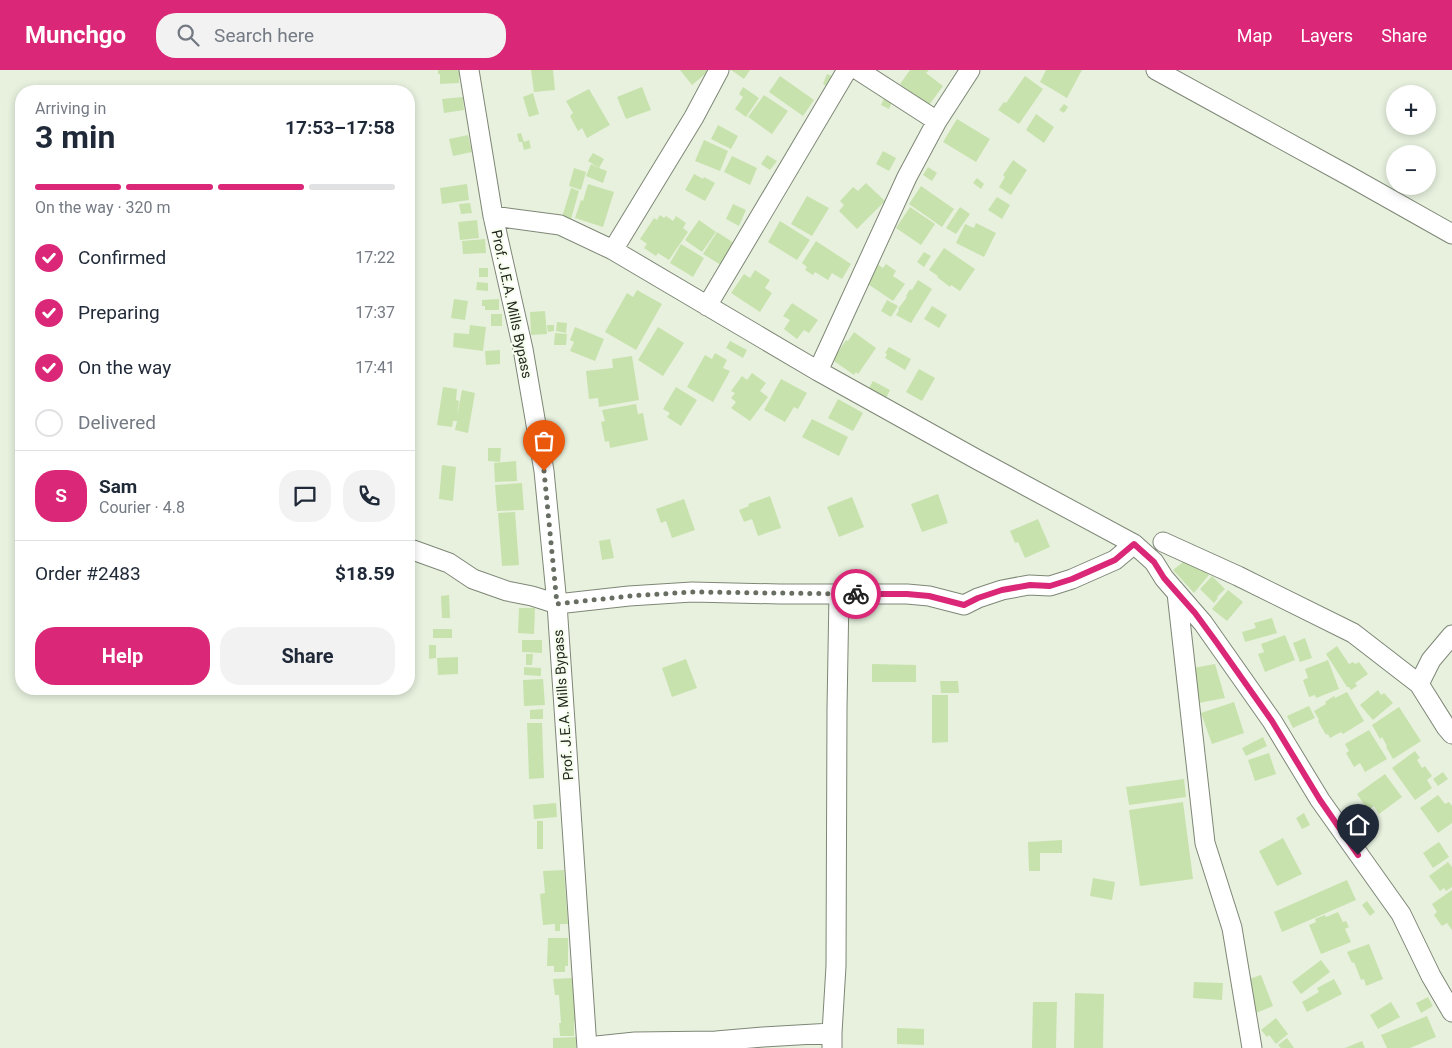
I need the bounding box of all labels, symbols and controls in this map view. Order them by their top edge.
search box [156,13,506,58]
text: Munchgo [25,21,126,49]
icon: search [174,21,202,49]
text: Search here [214,24,314,47]
text: Map [1237,25,1272,46]
text: Layers [1300,25,1353,46]
text: Share [1381,25,1427,46]
map controls [1386,85,1436,195]
button: + [1386,85,1436,135]
text: Arriving in [35,99,106,118]
text: 17:53–17:58 [285,116,395,139]
text: 3 min [35,118,115,156]
button: − [1386,145,1436,195]
text: On the way · 320 m [35,198,171,217]
street label: Prof. J.E.A. Mills Bypass [488,228,536,380]
icon: check [35,244,63,272]
text: Confirmed [78,246,166,269]
text: 17:22 [355,248,395,267]
icon: check [35,299,63,327]
text: Preparing [78,301,160,324]
text: 17:37 [355,303,395,322]
icon: check [35,354,63,382]
text: On the way [78,356,171,379]
text: 17:41 [355,358,395,377]
text: Delivered [78,411,156,434]
pin [523,420,565,471]
icon: bag [530,427,558,455]
button: chat [279,470,331,522]
button: phone [343,470,395,522]
text: Sam [99,475,137,498]
text: S [55,484,67,507]
text: Courier · 4.8 [99,498,185,517]
text: Order #2483 [35,562,141,585]
text: $18.59 [335,562,395,585]
courier [831,569,881,619]
icon: bike [842,580,870,608]
button: Help [35,627,210,685]
button: Share [220,627,395,685]
street label: Prof. J.E.A. Mills Bypass [550,629,576,781]
pin [1337,804,1379,855]
icon: home [1344,811,1372,839]

